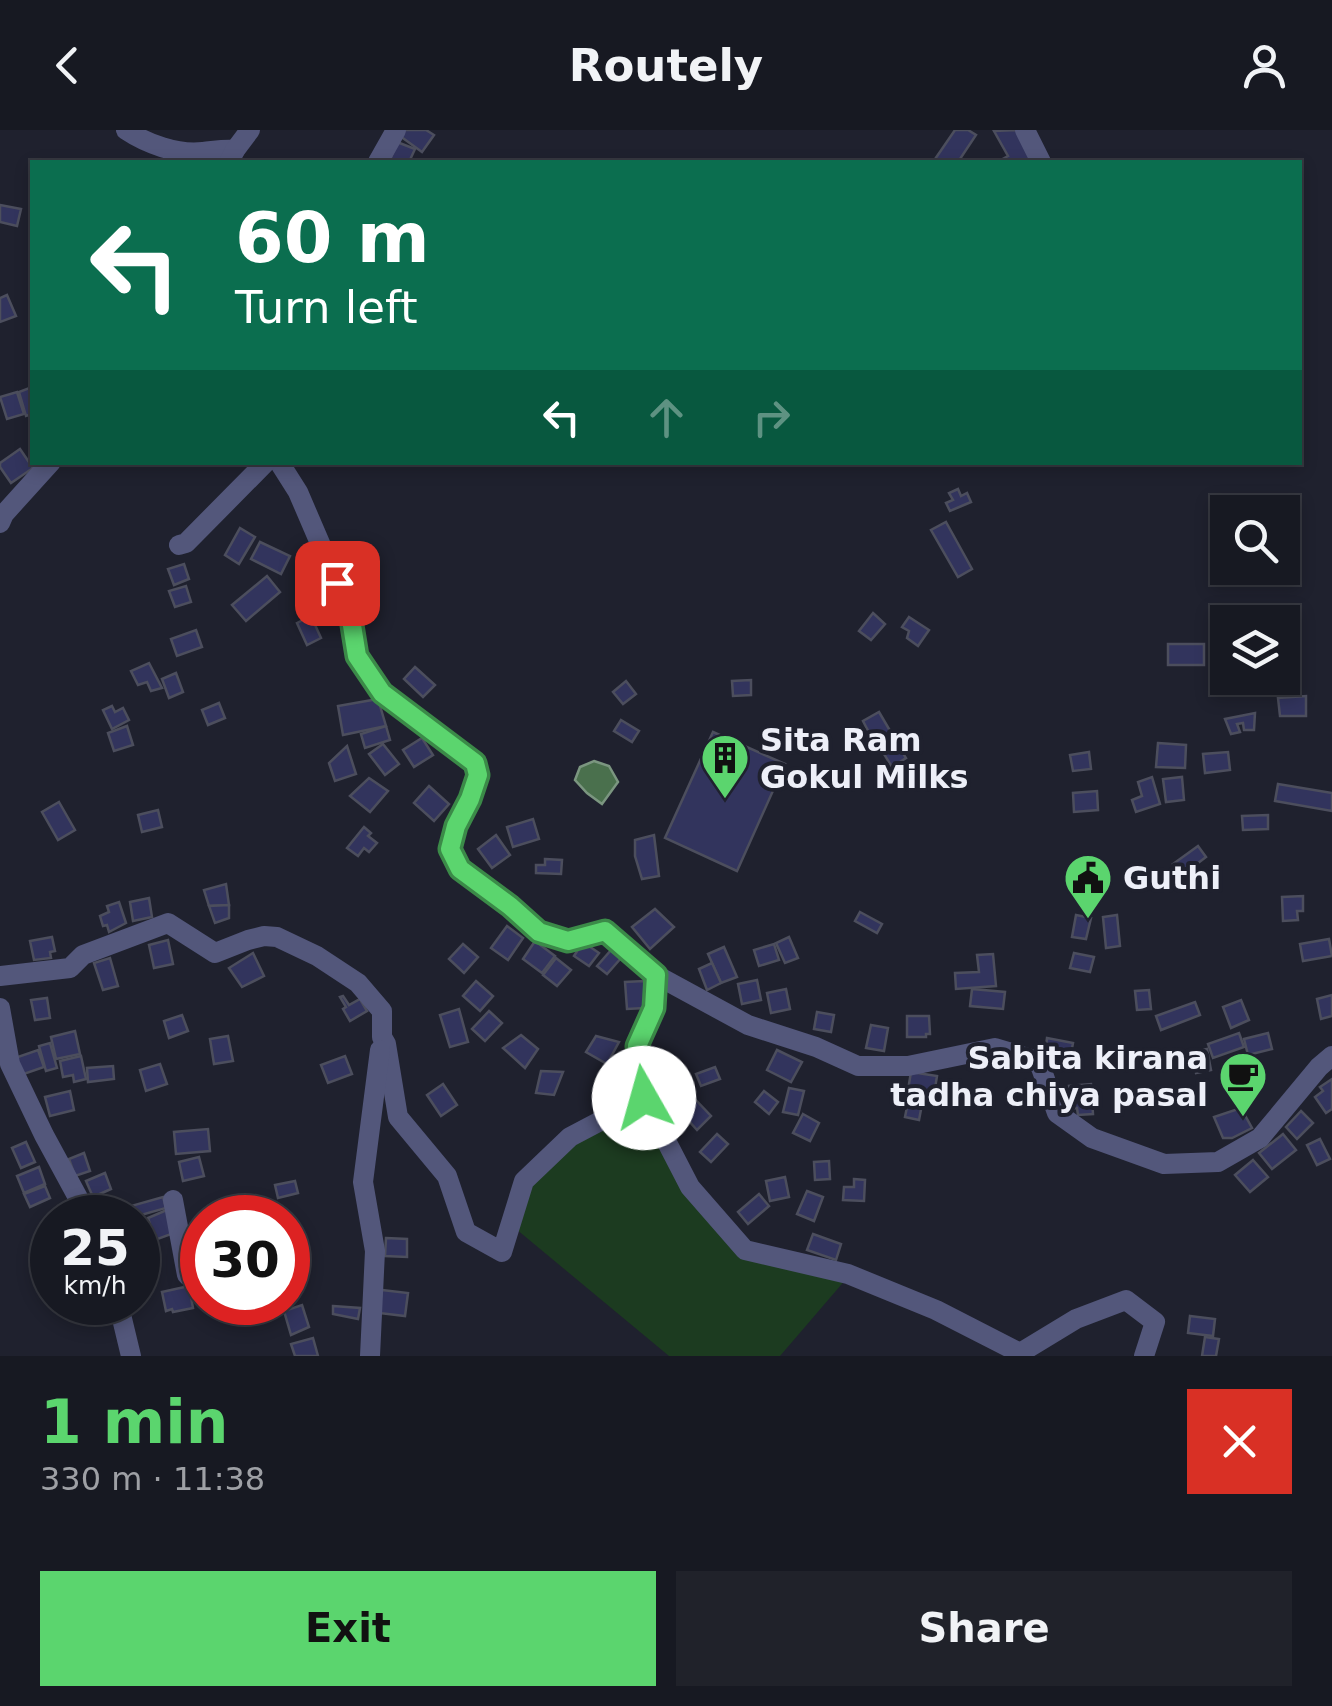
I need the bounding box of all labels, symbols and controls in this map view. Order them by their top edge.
icon: back [40,38,95,93]
icon: person [1237,38,1292,93]
text: Routely [569,39,763,92]
text: 60 m [235,197,430,279]
icon: left [70,200,200,330]
text: Turn left [235,281,418,334]
icon: left [534,390,589,445]
icon: ahead [639,390,694,445]
icon: right [744,390,799,445]
map controls [1210,495,1300,695]
button: search [1210,495,1300,585]
pin [295,541,380,626]
icon: arrive [310,556,365,611]
button: layers [1210,605,1300,695]
place label: Sita Ram Gokul Milks [760,721,969,796]
building icon: Sita Ram Gokul Milks [699,732,751,800]
public building icon: Guthi [1062,852,1114,920]
place label: Guthi [1123,859,1221,897]
place label: Sabita kirana tadha chiya pasal [890,1039,1208,1114]
position arrow [592,1046,696,1150]
cafe icon: Sabita kirana tadha chiya pasal [1217,1050,1269,1118]
speed limit sign: 30 [180,1195,310,1325]
text: 25 [60,1219,130,1277]
text: km/h [63,1271,127,1300]
text: 1 min [40,1387,228,1457]
button: close [1187,1389,1292,1494]
text: 330 m · 11:38 [40,1460,265,1498]
button: Exit [40,1571,656,1686]
button: Share [676,1571,1292,1686]

